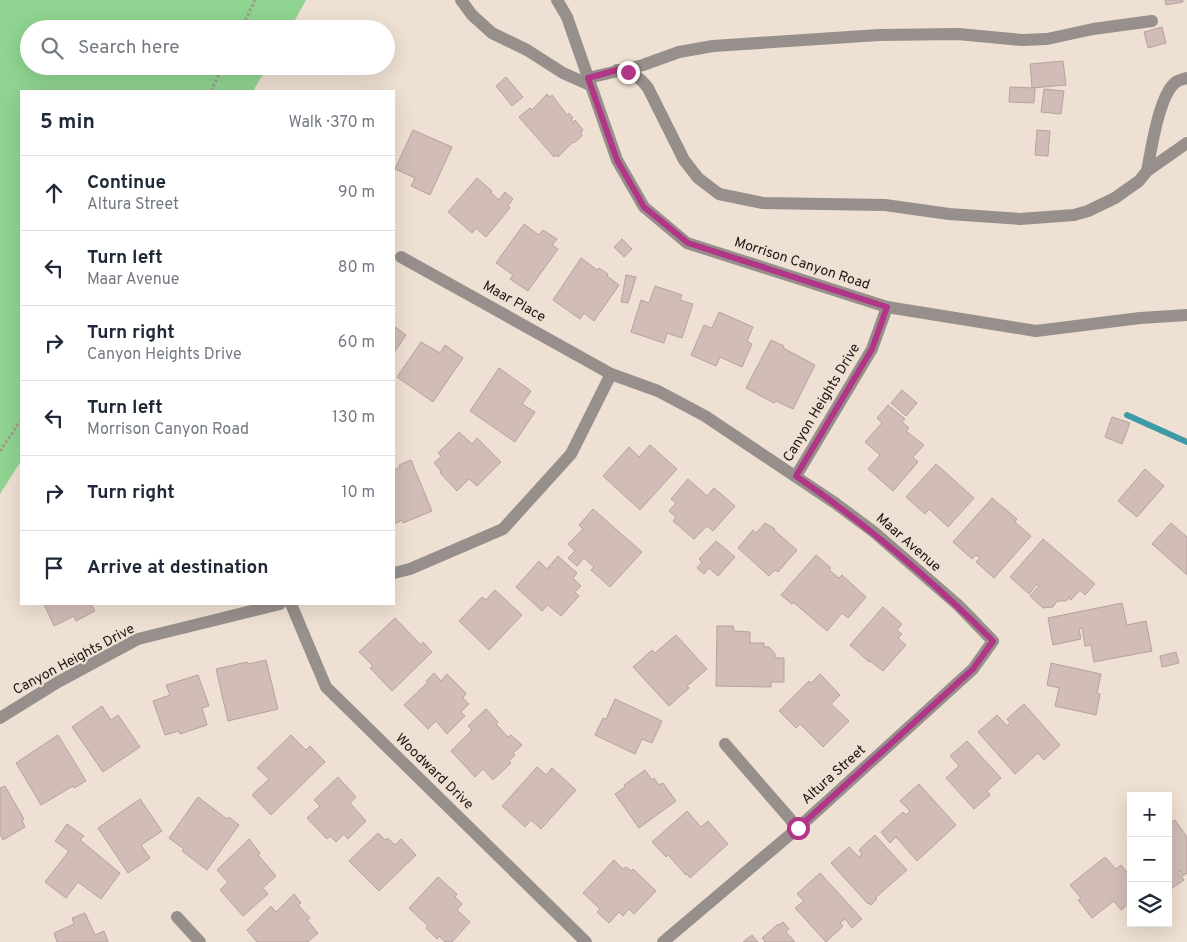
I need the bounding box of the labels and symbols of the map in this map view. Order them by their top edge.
route end [617,61,640,84]
street label: Morrison Canyon Road [732,234,872,294]
street label: Maar Place [480,278,548,326]
street label: Canyon Heights Drive [780,341,864,465]
street label: Maar Avenue [872,510,944,576]
street label: Canyon Heights Drive [10,621,138,699]
street label: Woodward Drive [391,730,477,814]
street label: Altura Street [798,742,870,808]
route start [787,817,810,840]

